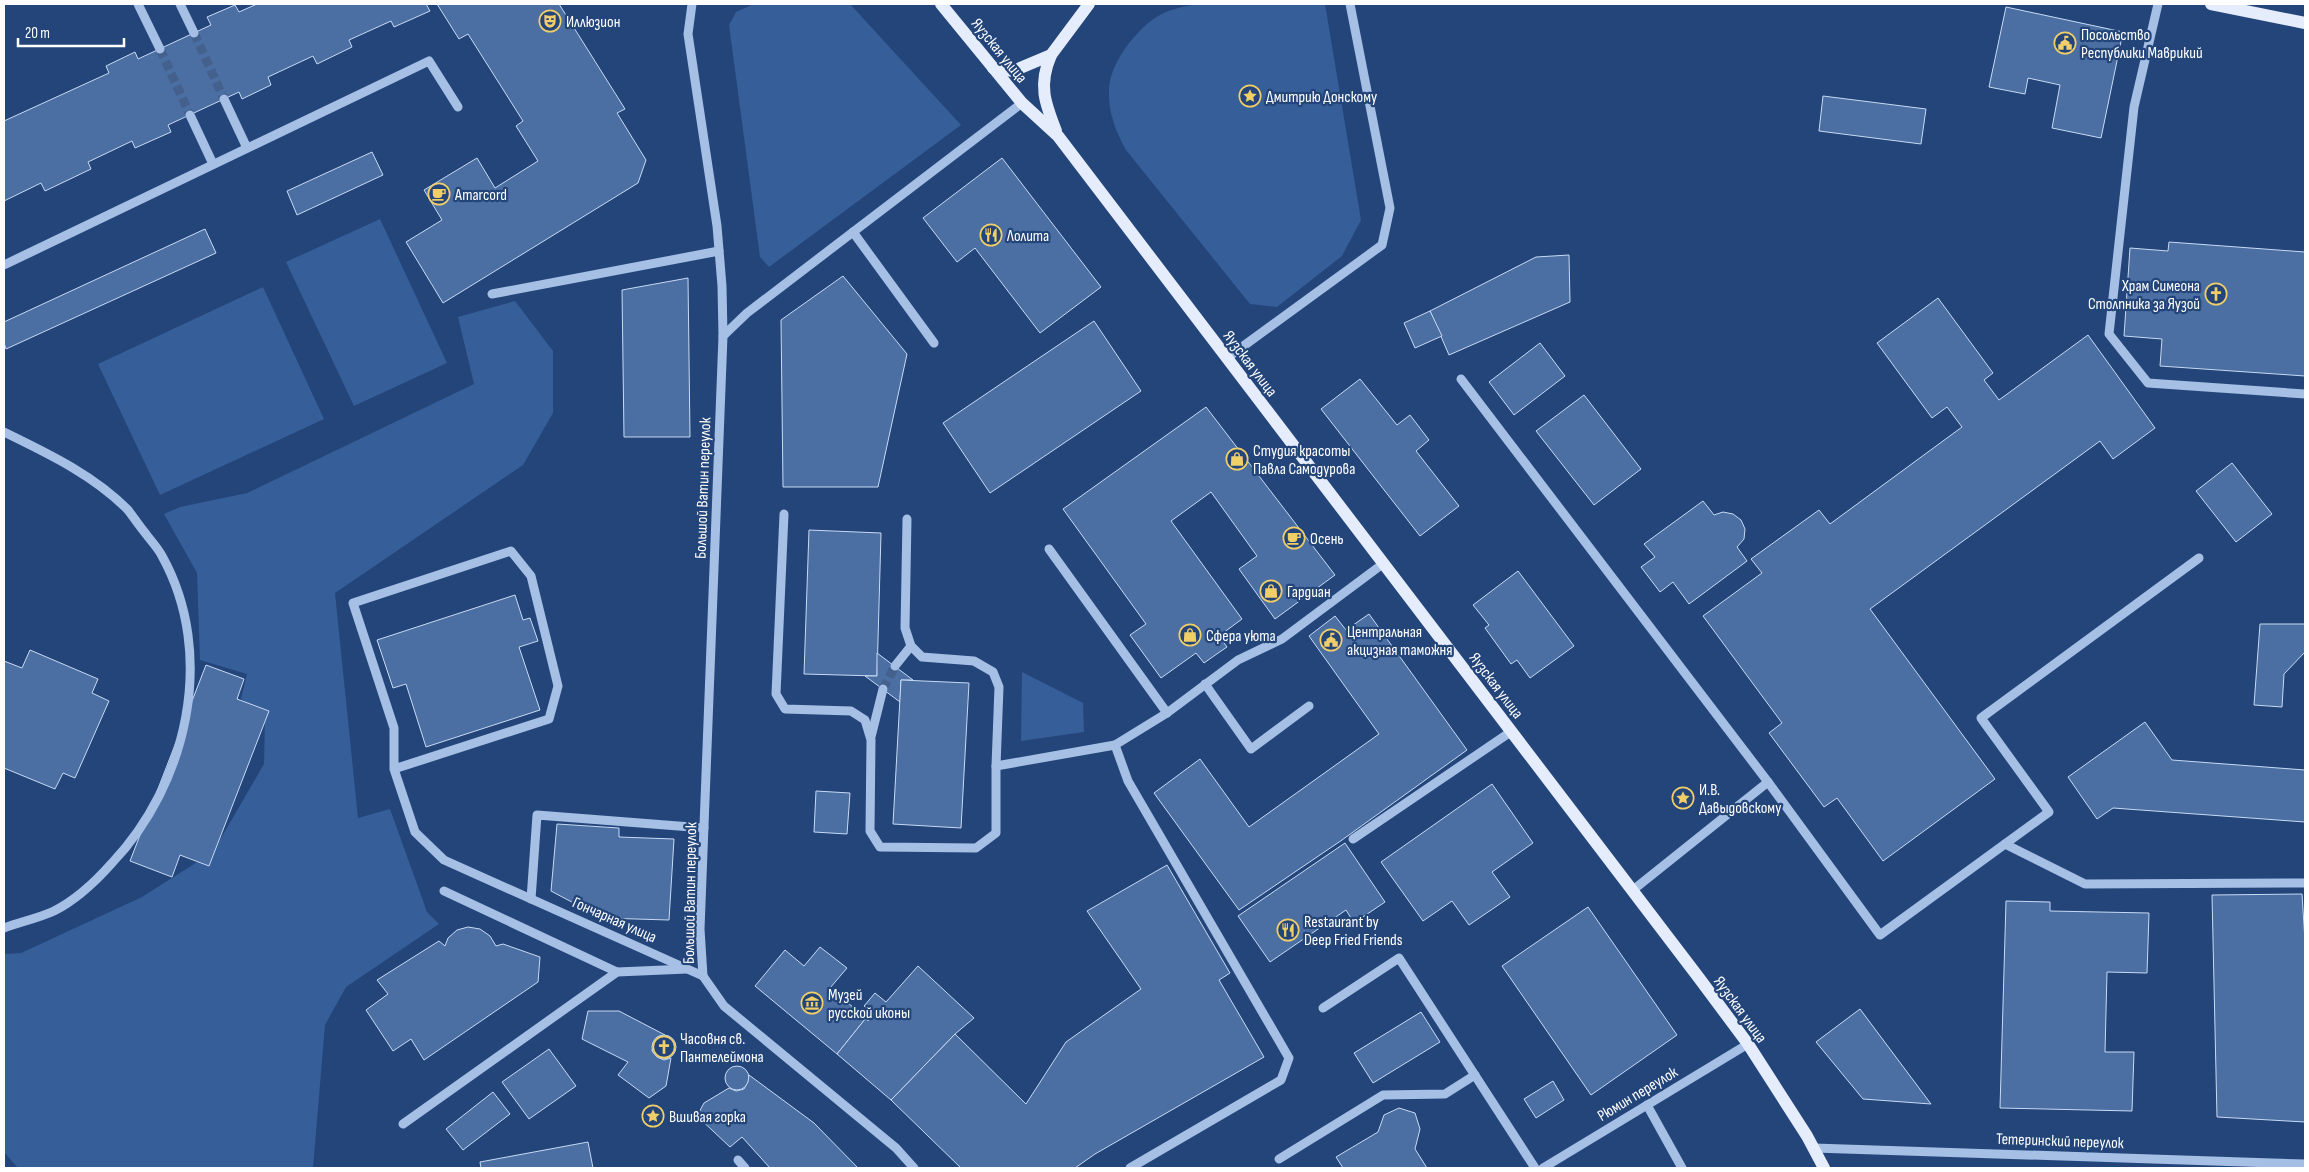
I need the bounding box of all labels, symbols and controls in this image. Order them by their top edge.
theatre icon: Иллюзион [538,9,562,33]
place label: Иллюзион [566,13,620,32]
scale bar [18,15,124,47]
street label: Яузская улица [967,15,1031,87]
text: 20 m [25,24,50,43]
place label: Посольство Республики Маврикий [2081,26,2203,63]
public building icon: Посольство Республики Маврикий [2053,31,2077,55]
place icon: Дмитрию Донскому [1238,84,1262,108]
place label: Дмитрию Донскому [1266,88,1377,107]
cafe icon: Amarcord [427,182,451,206]
place label: Amarcord [454,186,507,205]
restaurant icon: Лолита [979,223,1003,247]
place label: Лолита [1006,227,1049,246]
place label: Храм Симеона Столпника за Яузой [2088,277,2200,314]
church icon: Храм Симеона Столпника за Яузой [2204,282,2228,306]
street label: Яузская улица [1219,327,1281,401]
street label: Большой Ватин переулок [692,416,715,559]
place label: Студия красоты Павла Самодурова [1253,442,1355,479]
shop icon: Студия красоты Павла Самодурова [1225,447,1249,471]
cafe icon: Осень [1282,526,1306,550]
place label: Осень [1310,530,1344,549]
shop icon: Гардиан [1259,579,1283,603]
place label: Гардиан [1287,583,1331,602]
shop icon: Сфера уюта [1178,623,1202,647]
place label: Центральная акцизная таможня [1347,623,1453,660]
place label: Сфера уюта [1206,627,1276,646]
public building icon: Центральная акцизная таможня [1319,628,1343,652]
street label: Яузская улица [1465,649,1527,723]
place label: И.В. Давыдовскому [1699,781,1781,818]
place icon: И.В. Давыдовскому [1671,786,1695,810]
street label: Большой Ватин переулок [680,821,701,964]
street label: Гончарная улица [569,893,659,947]
place label: Restaurant by Deep Fried Friends [1304,913,1403,950]
restaurant icon: Restaurant by Deep Fried Friends [1276,918,1300,942]
street label: Яузская улица [1709,973,1770,1047]
place label: Музей русской иконы [828,986,910,1023]
museum icon: Музей русской иконы [800,991,824,1015]
place label: Часовня св. Пантелеймона [680,1030,764,1067]
church icon: Часовня св. Пантелеймона [652,1035,676,1059]
street label: Рюмин переулок [1594,1062,1682,1126]
place icon: Вшивая горка [641,1104,665,1128]
place label: Вшивая горка [669,1108,746,1127]
street label: Тетеринский переулок [1996,1130,2125,1153]

